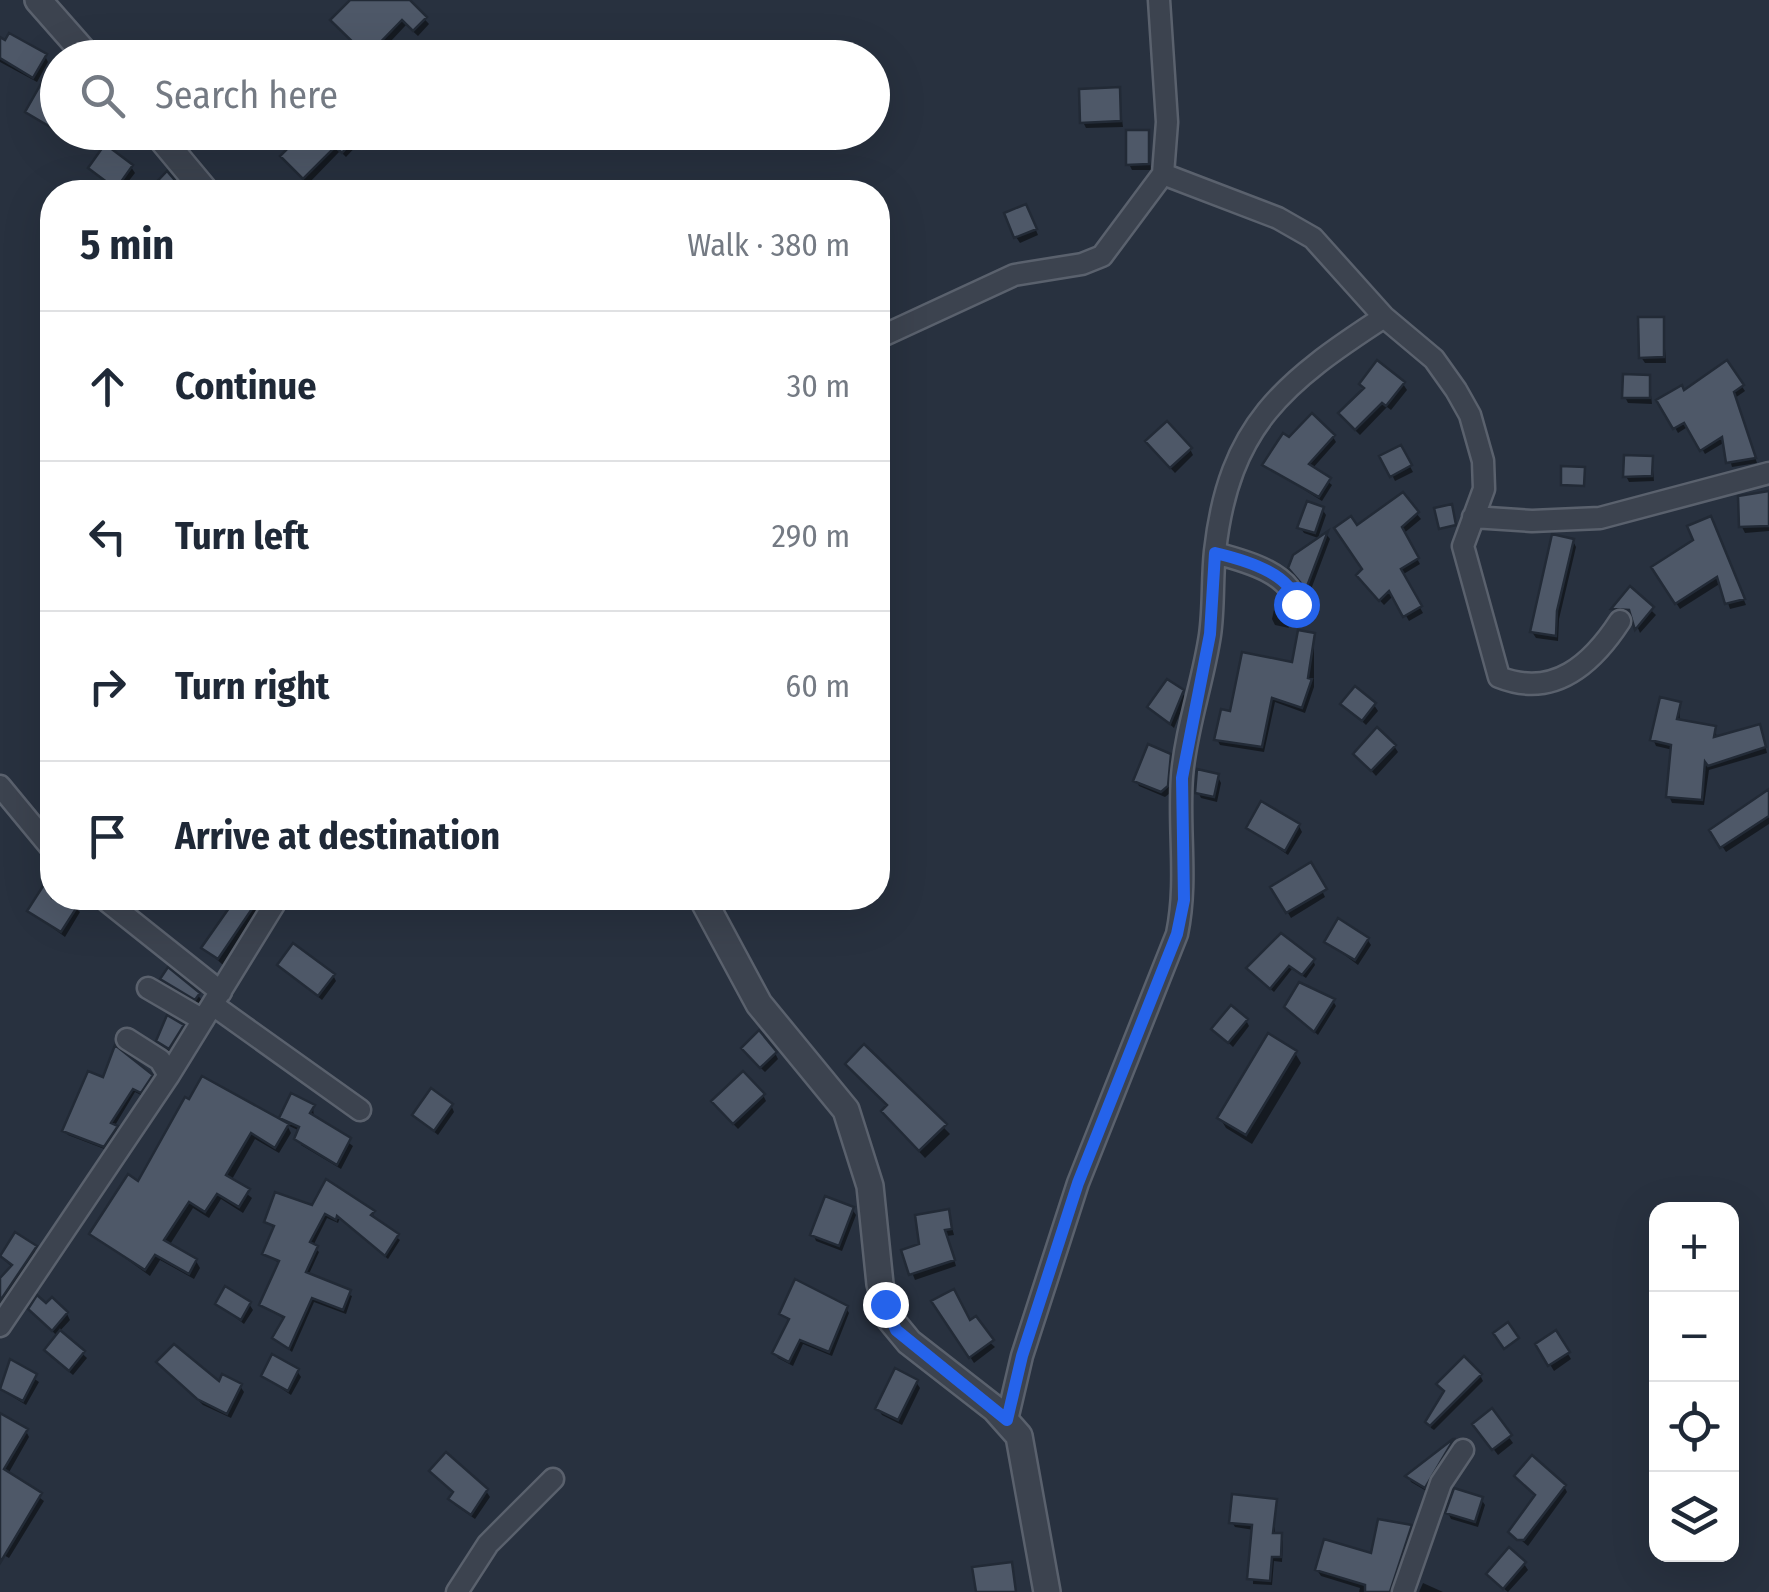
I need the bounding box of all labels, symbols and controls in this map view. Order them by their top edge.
search box [40,40,890,150]
icon: search [75,68,130,123]
text: Search here [155,72,338,118]
text: 5 min [80,220,174,270]
text: Walk · 380 m [687,226,850,264]
icon: ahead [80,359,135,414]
text: Continue [175,363,316,409]
text: 30 m [787,367,850,405]
icon: left [80,509,135,564]
text: Turn left [175,513,309,559]
text: 290 m [772,517,850,555]
route start [1274,582,1320,628]
icon: right [80,659,135,714]
text: Turn right [175,663,329,709]
text: 60 m [785,667,850,705]
icon: arrive [80,809,135,864]
text: Arrive at destination [175,813,500,859]
map controls [1649,1202,1739,1562]
button: + [1649,1202,1739,1292]
route end [863,1282,909,1328]
button: − [1649,1292,1739,1382]
button: locate [1649,1382,1739,1472]
button: layers [1649,1472,1739,1562]

